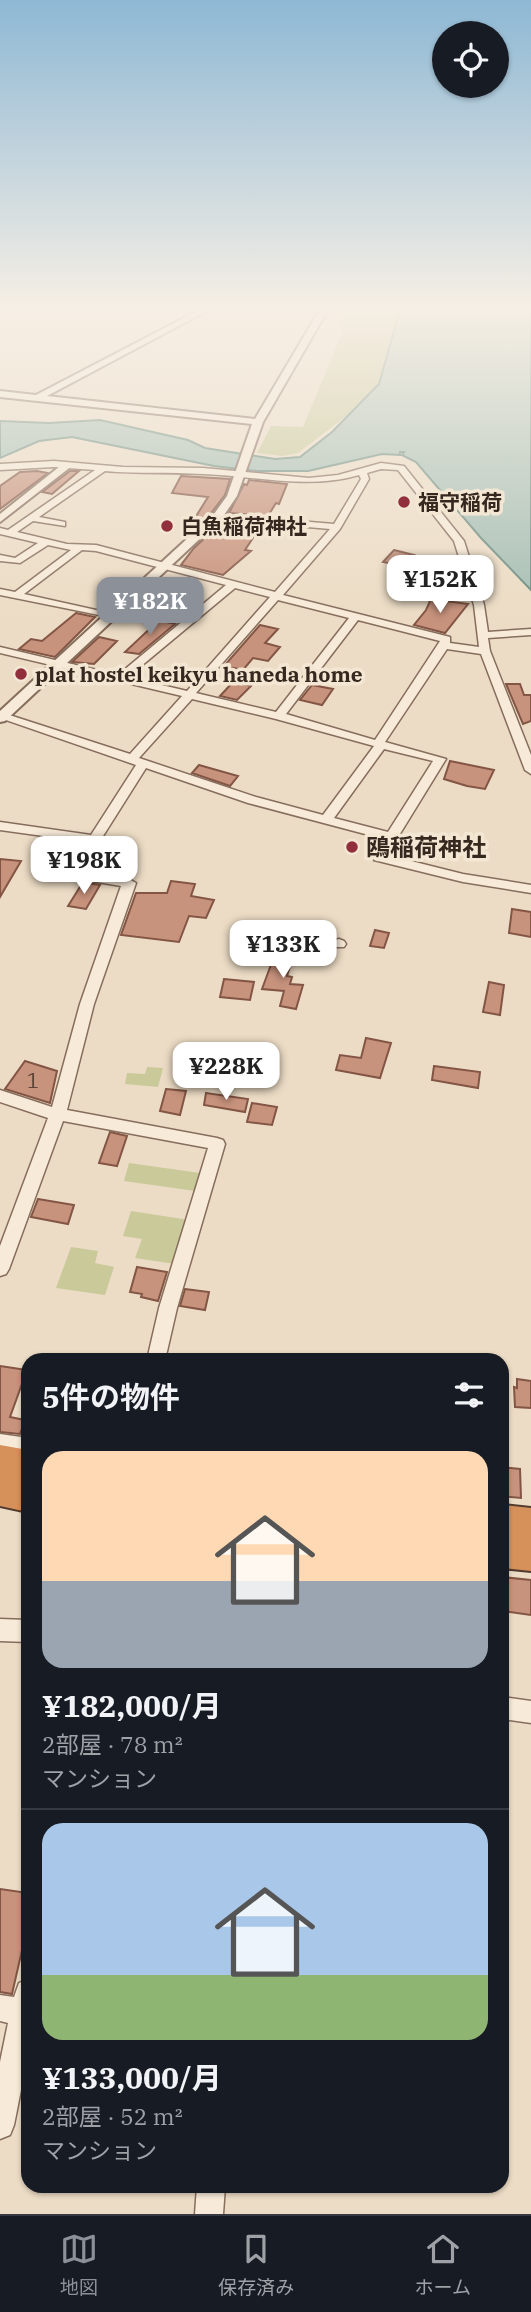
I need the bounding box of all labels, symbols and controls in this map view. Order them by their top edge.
map controls [432,21,509,98]
button: locate [432,21,509,98]
place label: 福守稲荷 [418,488,502,516]
marker: 福守稲荷 [396,494,412,510]
place label: 白魚稲荷神社 [181,512,307,540]
marker: 白魚稲荷神社 [159,518,175,534]
pin: ¥152K [391,556,489,615]
text: ¥152K [403,563,477,593]
pin: ¥182K [101,578,199,637]
text: ¥182K [113,585,187,615]
place label: plat hostel keikyu haneda home [35,660,363,688]
marker: plat hostel keikyu haneda home [13,666,29,682]
place label: 鴎稲荷神社 [366,831,486,863]
pin: ¥198K [35,836,133,896]
marker: 鴎稲荷神社 [344,839,360,855]
text: ¥198K [47,844,121,874]
pin: ¥133K [234,920,332,980]
text: ¥133K [246,928,320,958]
pin: ¥228K [177,1042,275,1102]
text: ¥228K [189,1050,263,1080]
house number: 1 [27,1066,39,1094]
icon: filters [450,1376,488,1414]
text: 5件の物件 [42,1377,180,1416]
icon: home [202,1497,328,1623]
text: ¥182,000/月 [42,1686,222,1725]
text: 2部屋 · 78 m² [42,1729,183,1759]
text: マンション [42,1763,157,1793]
icon: home [202,1869,328,1995]
text: ¥133,000/月 [42,2058,222,2097]
text: 2部屋 · 52 m² [42,2101,183,2131]
text: マンション [42,2135,157,2165]
tab: 地図 [60,2230,98,2299]
tab: 保存済み [218,2230,294,2299]
tab: ホーム [414,2230,471,2299]

